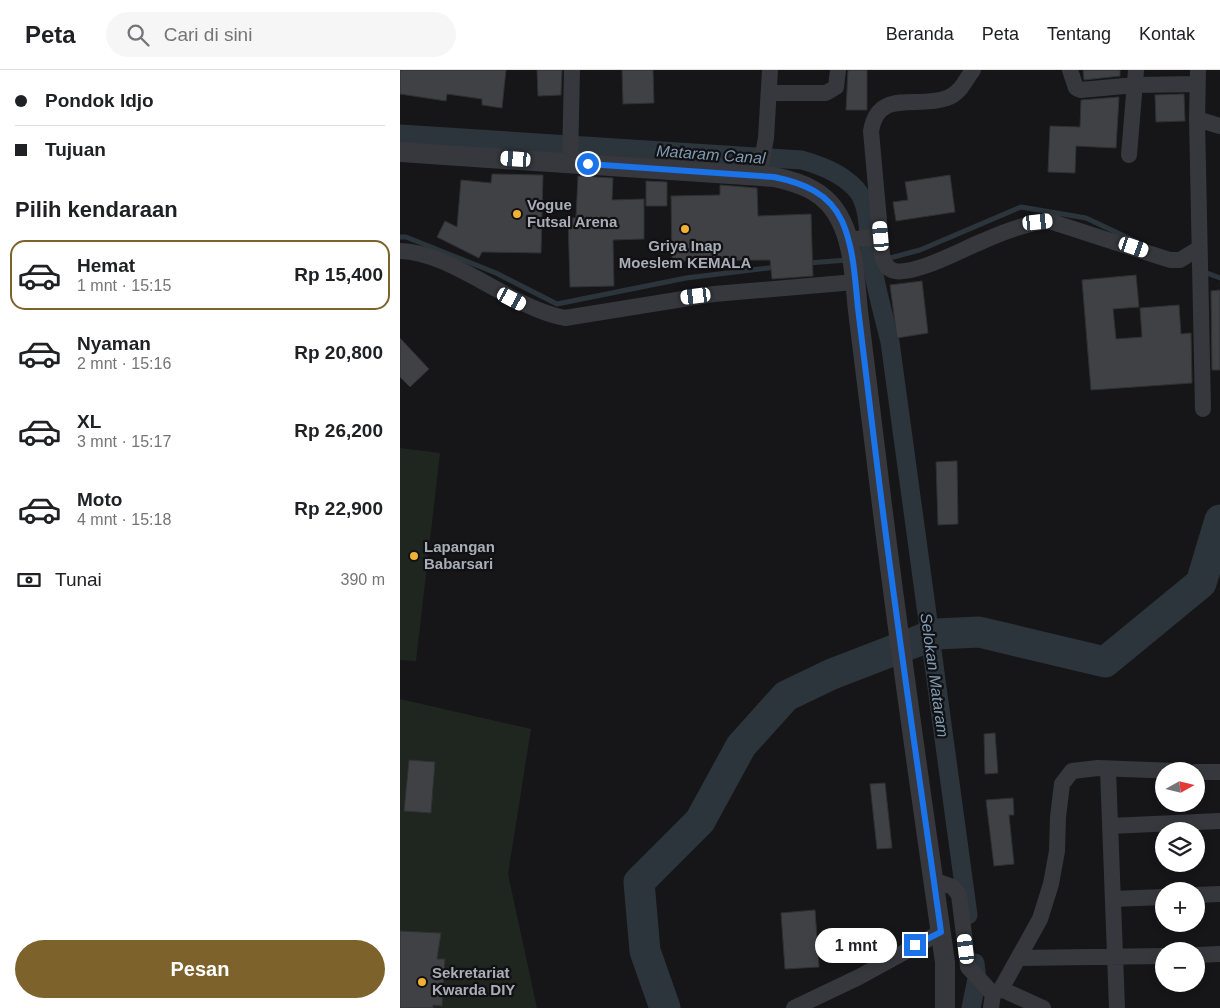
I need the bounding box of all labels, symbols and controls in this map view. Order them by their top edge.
search box [106,12,456,57]
text: Peta [25,21,76,48]
icon: search [124,21,152,49]
text: Cari di sini [164,24,252,45]
text: Beranda [886,24,954,44]
text: Peta [982,24,1019,44]
text: Tentang [1047,24,1111,44]
text: Kontak [1139,24,1195,44]
text: Pondok Idjo [45,90,154,111]
text: Tujuan [45,139,106,160]
water label: Mataram Canal [656,142,767,167]
car [500,150,531,168]
route start [577,153,599,175]
place label: Vogue Futsal Arena [527,196,618,230]
text: Pilih kendaraan [15,197,178,222]
marker: Vogue Futsal Arena [511,208,523,220]
car [1022,213,1053,231]
car [872,220,889,252]
marker: Griya Inap Moeslem KEMALA [679,223,691,235]
car [1117,235,1150,259]
place label: Griya Inap Moeslem KEMALA [619,237,751,271]
icon: car [17,253,62,298]
text: Hemat [77,255,135,276]
text: Rp 15,400 [294,264,383,285]
text: 1 mnt · 15:15 [77,277,171,294]
car [495,285,528,313]
car [680,287,711,305]
icon: car [17,331,62,376]
text: Nyaman [77,333,151,354]
text: Rp 20,800 [294,342,383,363]
text: 2 mnt · 15:16 [77,355,171,372]
icon: car [17,409,62,454]
text: XL [77,411,101,432]
text: Rp 26,200 [294,420,383,441]
text: 3 mnt · 15:17 [77,433,171,450]
icon: car [17,487,62,532]
text: Moto [77,489,122,510]
text: Rp 22,900 [294,498,383,519]
text: 4 mnt · 15:18 [77,511,171,528]
place label: Lapangan Babarsari [424,538,495,572]
marker: Lapangan Babarsari [408,550,420,562]
icon: cash [15,566,43,594]
text: Tunai [55,569,102,590]
text: 390 m [341,571,385,588]
water label: Selokan Mataram [917,612,952,738]
north arrow [1155,762,1205,812]
map controls [1155,762,1205,992]
button: layers [1155,822,1205,872]
button: + [1155,882,1205,932]
callout: 1 mnt [815,928,898,962]
car [956,933,975,965]
route end [904,934,926,956]
text: 1 mnt [835,937,877,954]
button: Pesan [15,940,385,998]
button: − [1155,942,1205,992]
place label: Sekretariat Kwarda DIY [432,964,515,998]
marker: Sekretariat Kwarda DIY [416,976,428,988]

